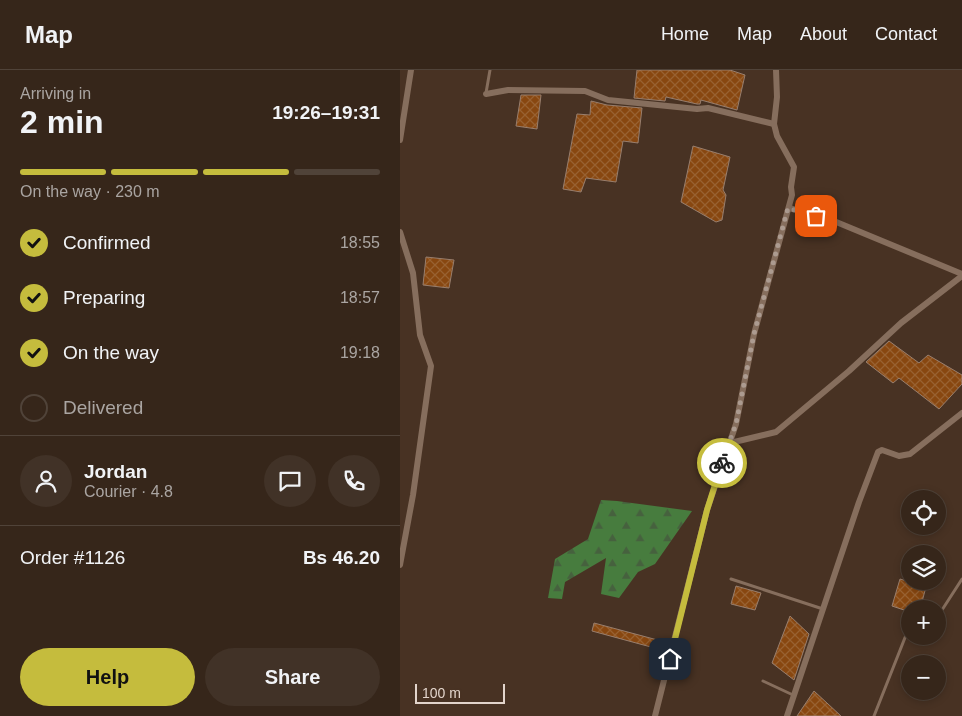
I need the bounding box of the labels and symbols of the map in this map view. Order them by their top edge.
pin [795,195,837,237]
courier [697,438,747,488]
pin [649,638,691,680]
scale bar [415,681,505,704]

